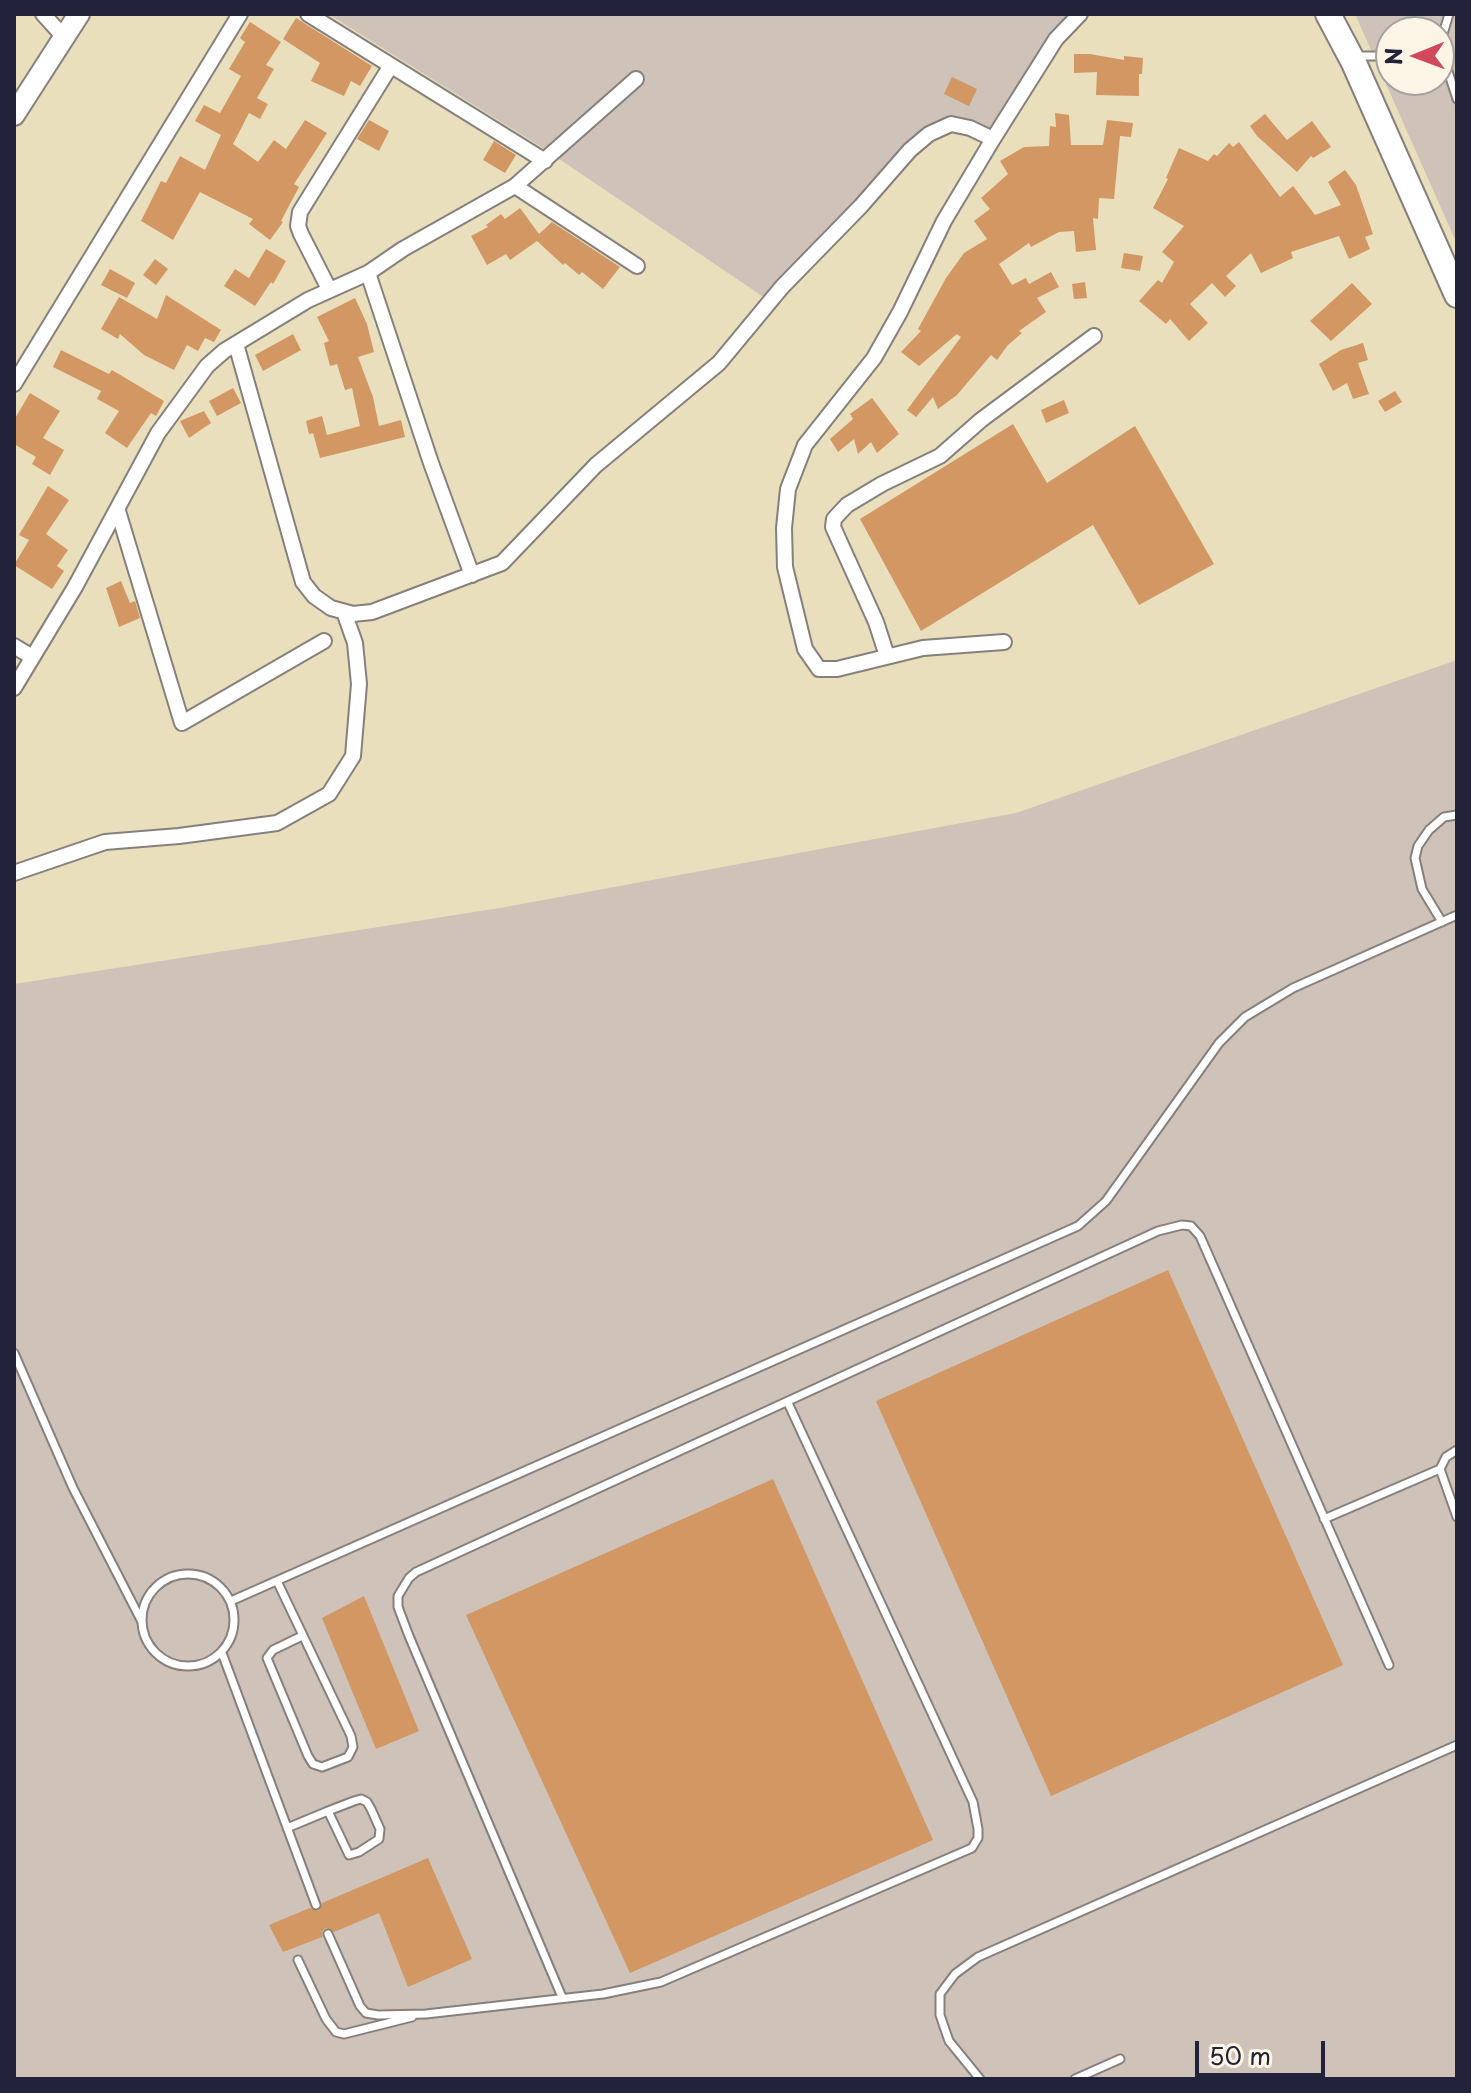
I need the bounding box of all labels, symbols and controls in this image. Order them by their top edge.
north arrow [1375,16,1455,96]
text: N [1376,47,1409,65]
scale bar [1199,2025,1329,2075]
text: 50 m [1209,2037,1271,2073]

